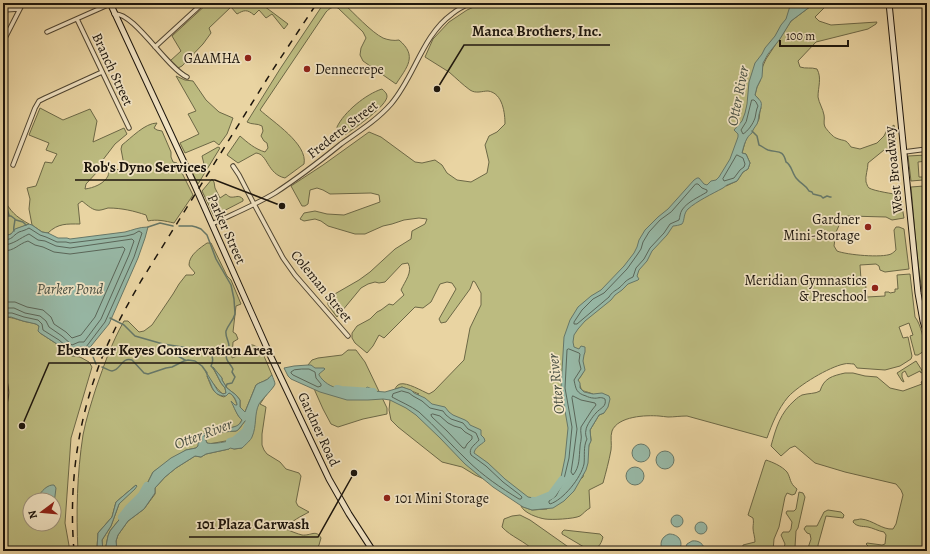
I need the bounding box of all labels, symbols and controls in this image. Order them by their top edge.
callout: Manca Brothers, Inc. [464,18,610,45]
text: Manca Brothers, Inc. [472,21,602,41]
scale bar [780,22,848,48]
text: 100 m [786,28,815,44]
street label: Branch Street [87,30,138,109]
place label: GAAMHA [184,49,241,68]
marker: GAAMHA [243,53,253,63]
place label: Dennecrepe [315,60,384,79]
marker: Dennecrepe [302,64,312,74]
water label: Otter River [722,64,754,128]
street label: Fredette Street [303,96,382,163]
street label: West Broadway [879,125,908,216]
callout: Rob's Dyno Services [75,153,215,180]
text: Rob's Dyno Services [83,157,207,177]
street label: Parker Street [203,191,251,268]
place label: Gardner Mini-Storage [783,210,861,245]
marker: Gardner Mini-Storage [863,222,873,232]
street label: Coleman Street [286,246,357,327]
place label: Meridian Gymnastics & Preschool [745,271,868,306]
water label: Parker Pond [37,279,103,299]
marker: Meridian Gymnastics & Preschool [870,283,880,293]
callout: Ebenezer Keyes Conservation Area [49,336,281,363]
text: Ebenezer Keyes Conservation Area [57,340,274,360]
water label: Otter River [543,352,569,415]
street label: Gardner Road [293,389,344,470]
water label: Otter River [171,413,236,454]
place label: 101 Mini Storage [395,489,489,508]
north arrow [22,492,62,532]
marker: 101 Mini Storage [382,493,392,503]
text: N [25,509,41,521]
callout: 101 Plaza Carwash [189,510,318,537]
text: 101 Plaza Carwash [197,514,309,534]

